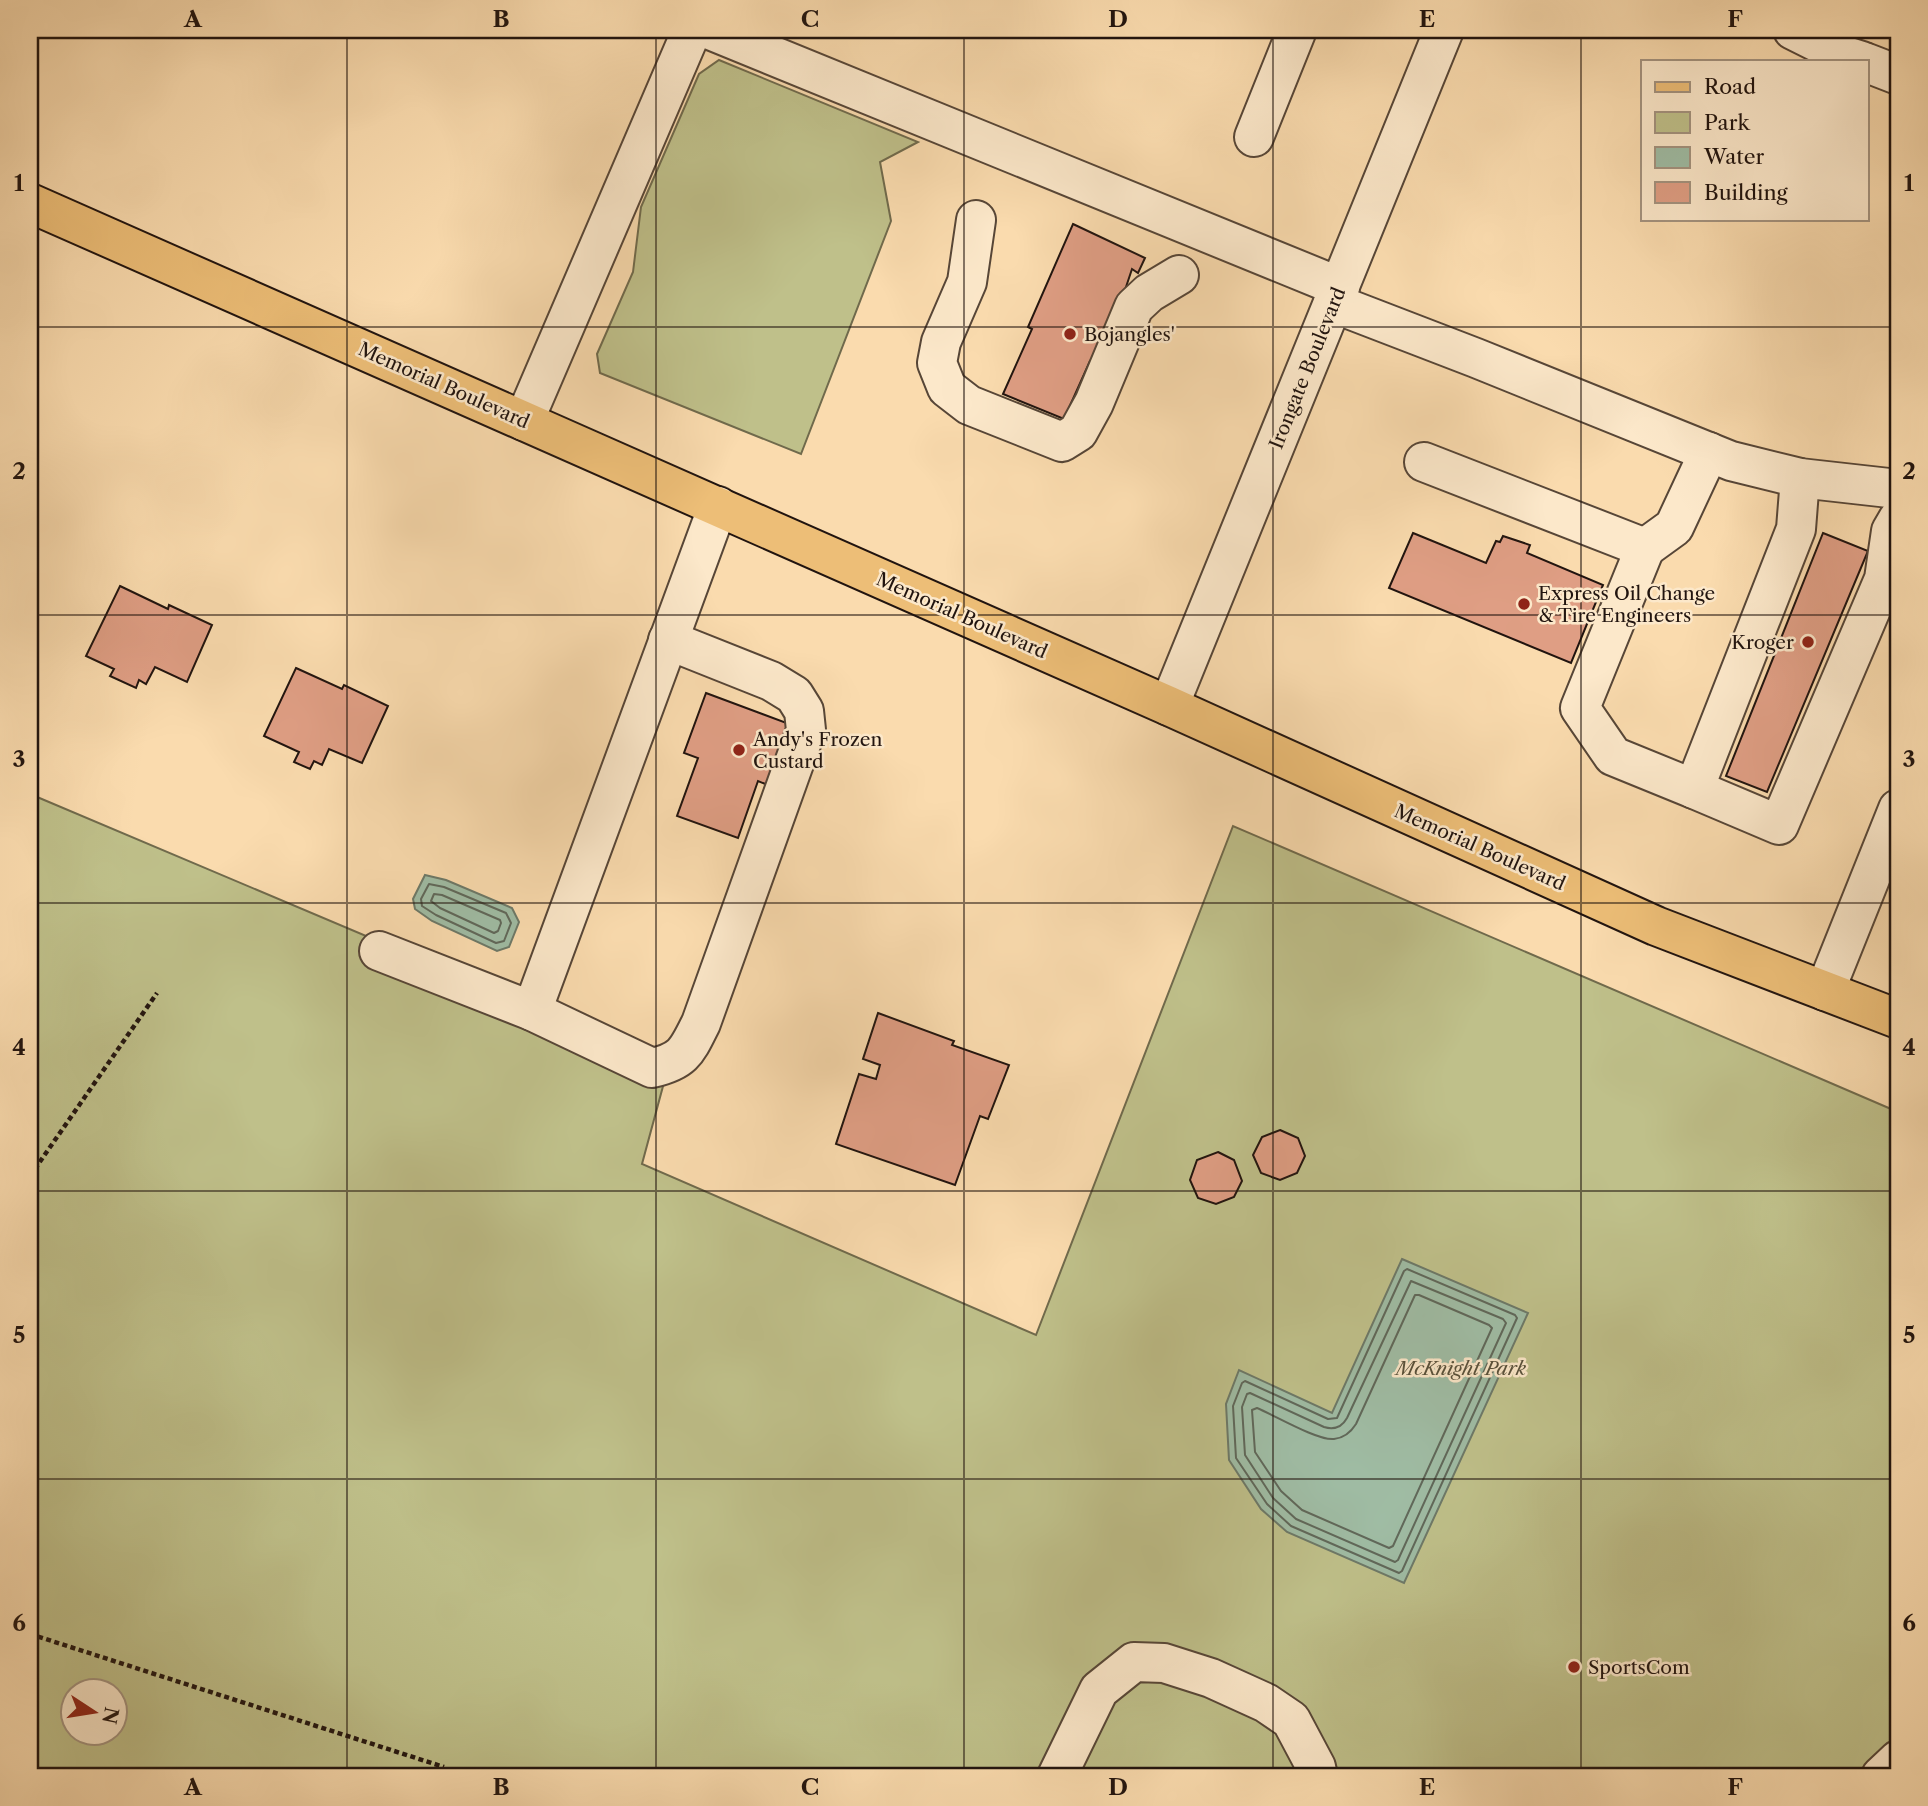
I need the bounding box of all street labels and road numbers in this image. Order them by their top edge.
street label: Irongate Boulevard [1264,284,1351,452]
street label: Memorial Boulevard [355,337,533,434]
street label: Memorial Boulevard [873,567,1051,664]
street label: Memorial Boulevard [1391,799,1569,896]

